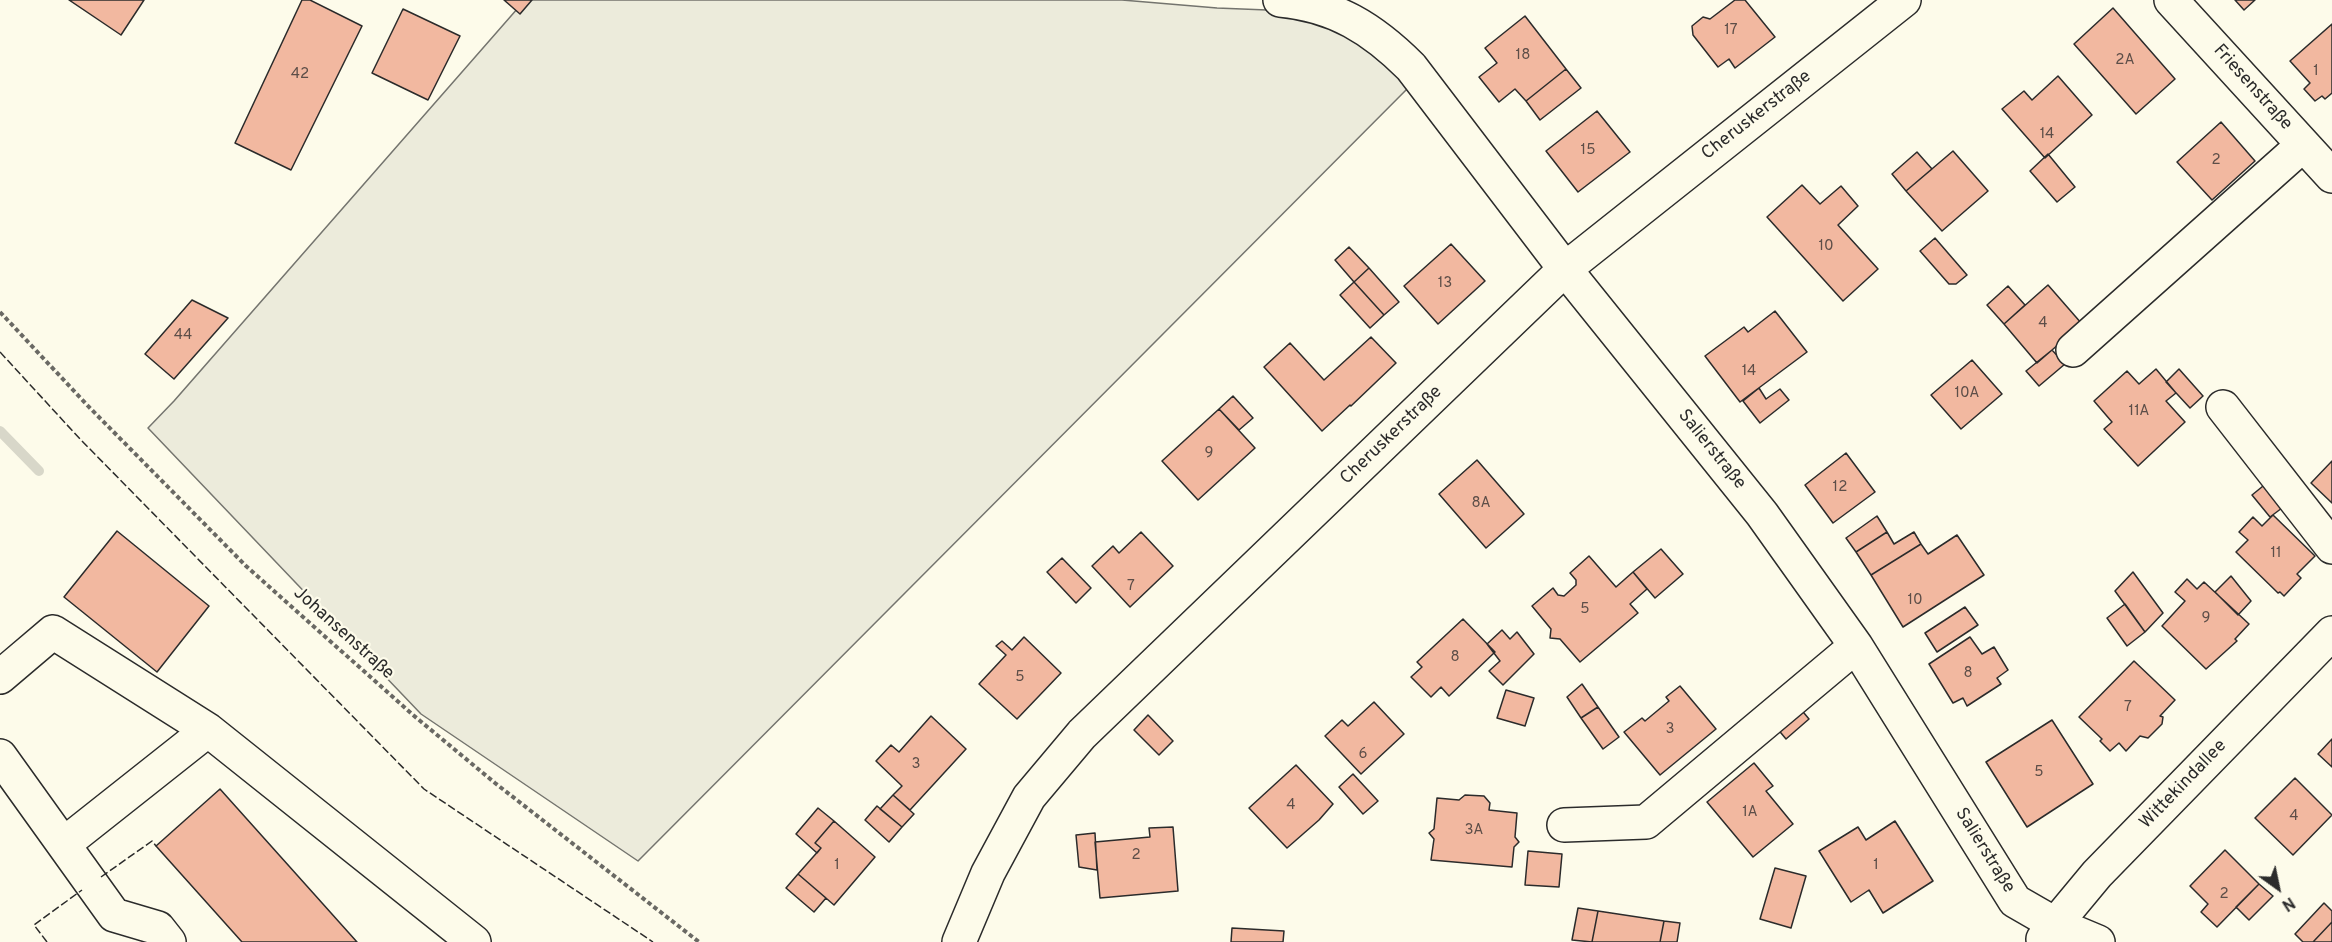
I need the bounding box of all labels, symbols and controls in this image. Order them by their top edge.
house number: 17 [1724,22,1738,40]
street label: Friesenstraße [2208,41,2296,135]
house number: 18 [1516,47,1530,65]
house number: 2A [2115,52,2135,70]
house number: 1 [2313,63,2319,81]
house number: 42 [291,66,309,84]
street label: Cheruskerstraße [1698,67,1816,165]
house number: 14 [2040,126,2054,144]
house number: 15 [1581,142,1595,160]
house number: 2 [2211,152,2221,170]
house number: 10 [1818,238,1834,256]
house number: 13 [1438,275,1452,293]
house number: 4 [2038,315,2048,333]
house number: 44 [174,327,192,345]
house number: 14 [1742,363,1756,381]
street label: Cheruskerstraße [1337,382,1447,490]
house number: 10A [1955,385,1979,403]
house number: 11A [2129,403,2149,421]
street label: Salierstraße [1672,406,1750,494]
house number: 9 [1205,445,1213,463]
house number: 12 [1833,479,1847,497]
house number: 8A [1471,495,1491,513]
house number: 11 [2270,545,2282,563]
house number: 7 [1127,578,1135,596]
street label: Johansenstraße [288,583,398,685]
house number: 10 [1907,592,1923,610]
house number: 5 [1580,601,1590,619]
house number: 9 [2202,610,2210,628]
house number: 8 [1450,649,1460,667]
house number: 8 [1963,665,1973,683]
house number: 5 [1015,669,1025,687]
house number: 7 [2124,699,2132,717]
house number: 3 [1665,721,1675,739]
street label: Wittekindallee [2136,736,2232,834]
house number: 6 [1359,746,1367,764]
house number: 3 [911,756,921,774]
house number: 5 [2034,764,2044,782]
house number: 4 [1286,797,1296,815]
house number: 1A [1742,804,1758,822]
street label: Salierstraße [1949,804,2019,898]
house number: 4 [2289,808,2299,826]
house number: 3A [1464,822,1484,840]
house number: 2 [1131,847,1141,865]
house number: 1 [834,857,840,875]
house number: 1 [1873,857,1879,875]
north arrow [2248,858,2308,918]
house number: 2 [2219,886,2229,904]
text: N [2278,892,2298,915]

